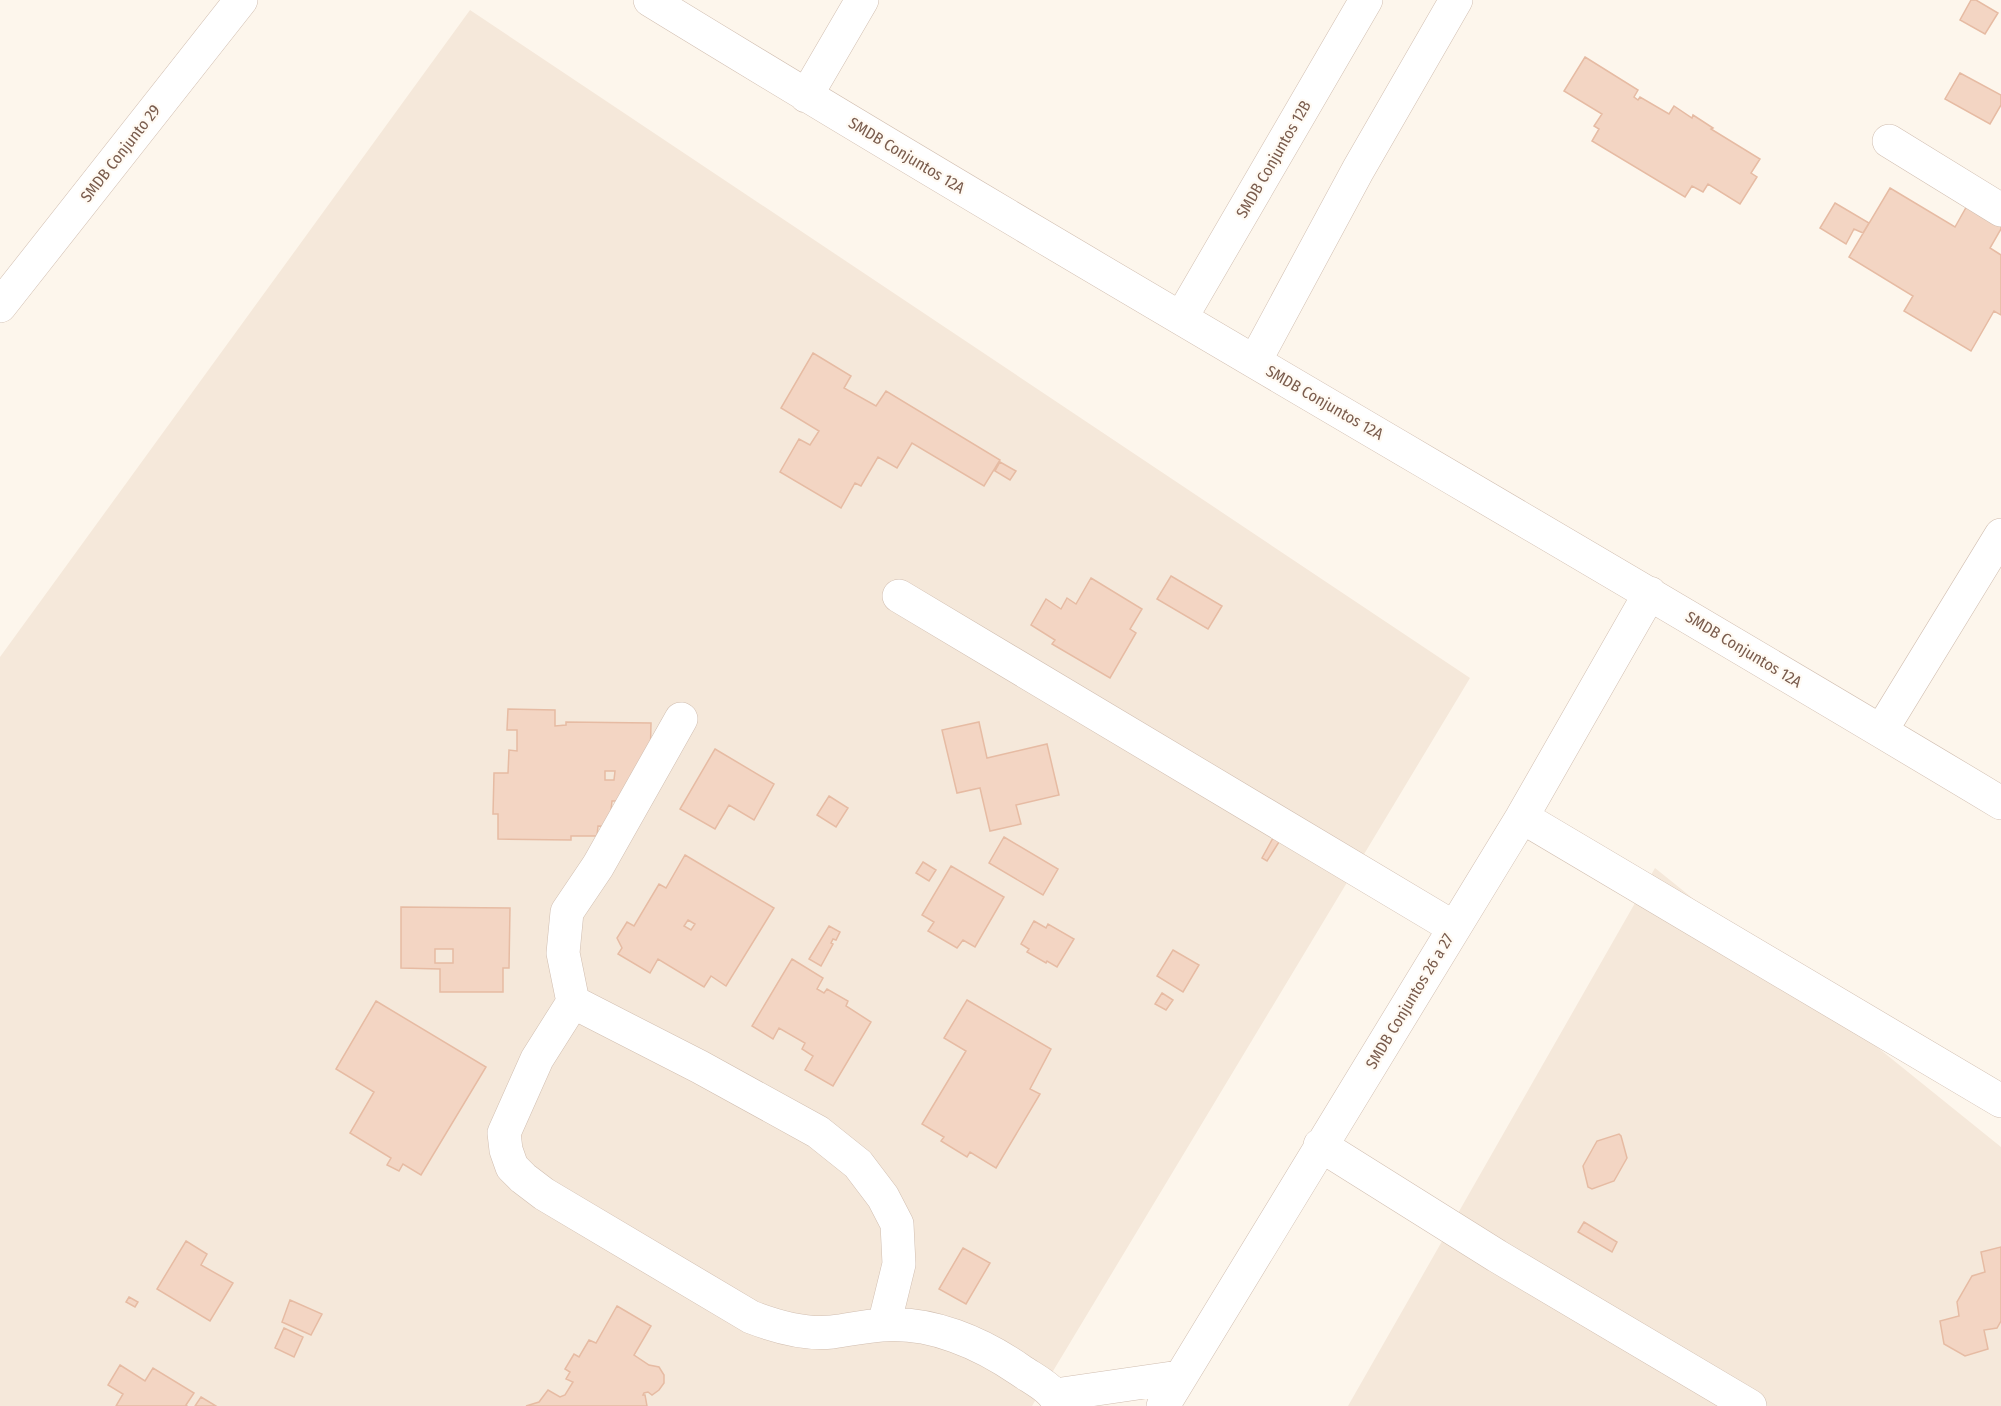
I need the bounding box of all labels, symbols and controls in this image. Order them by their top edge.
street label: SMDB Conjuntos 12B [1232,97,1315,221]
street label: SMDB Conjunto 29 [76,101,164,206]
street label: SMDB Conjuntos 12A [845,113,969,198]
street label: SMDB Conjuntos 12A [1263,361,1387,444]
street label: SMDB Conjuntos 12A [1682,607,1806,692]
street label: SMDB Conjuntos 26 a 27 [1362,930,1458,1072]

